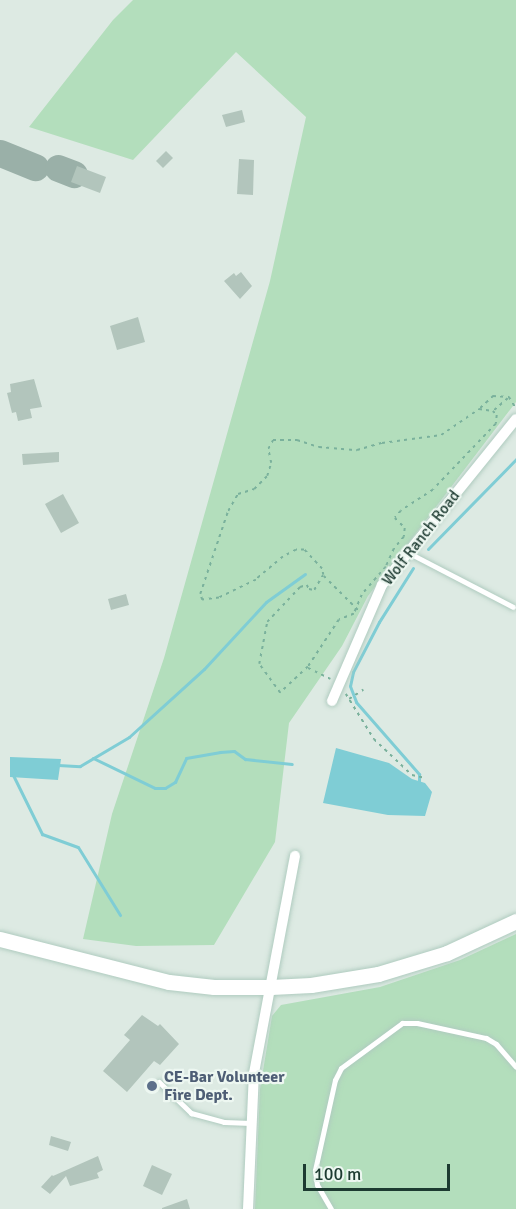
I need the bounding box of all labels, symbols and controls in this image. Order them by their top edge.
street label: Wolf Ranch Road [378,487,464,589]
place label: CE-Bar Volunteer Fire Dept. [164,1067,285,1105]
marker: CE-Bar Volunteer Fire Dept. [145,1079,159,1093]
scale bar [306,1152,453,1190]
text: 100 m [314,1163,361,1185]

